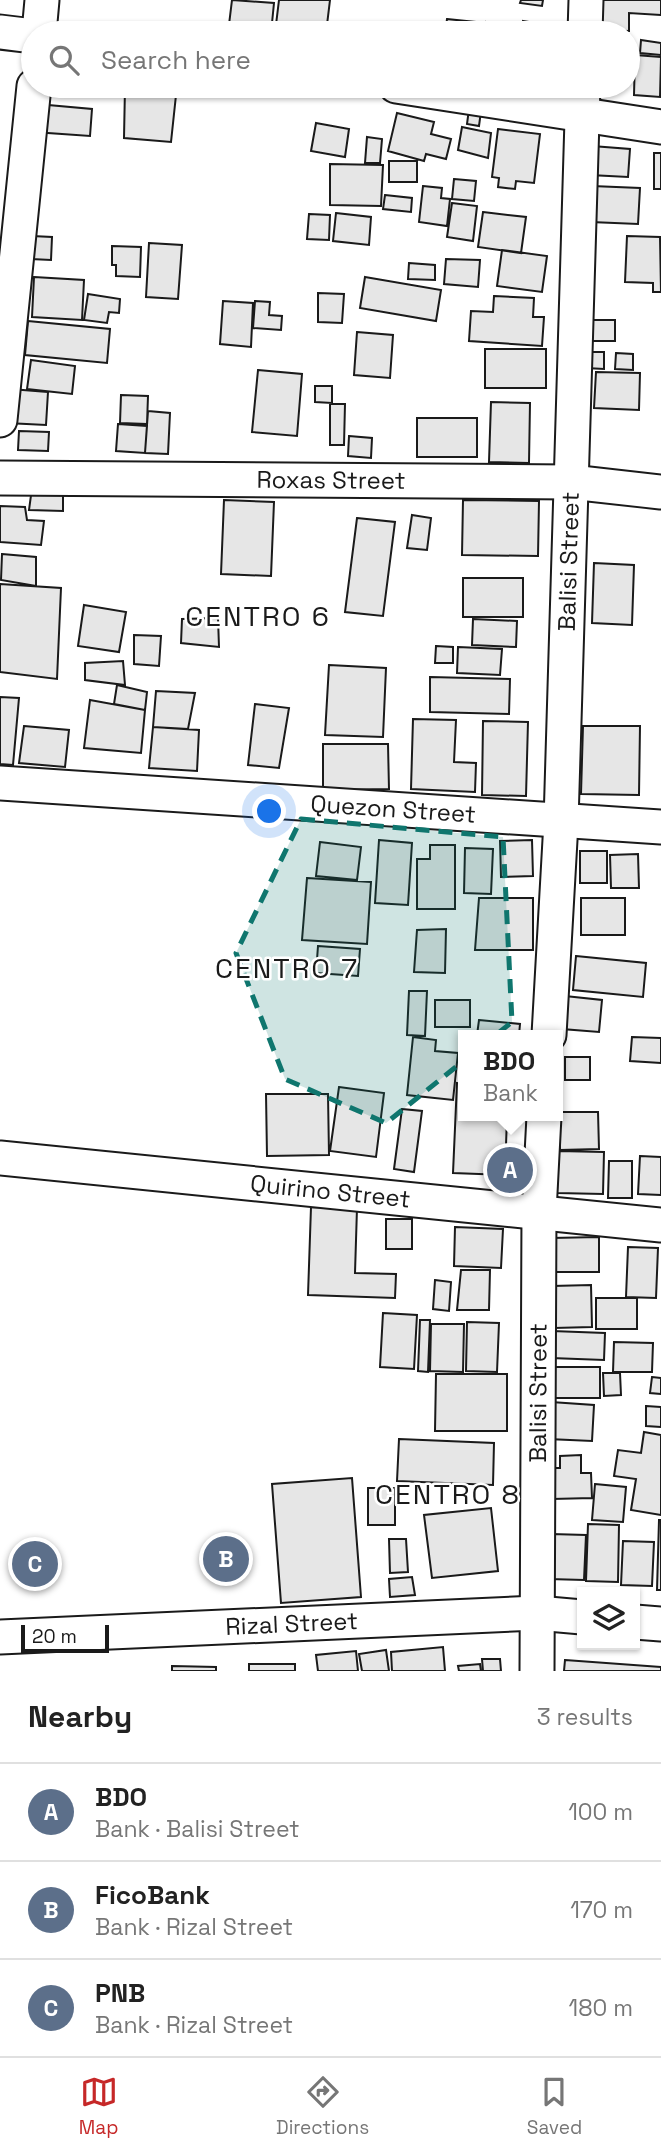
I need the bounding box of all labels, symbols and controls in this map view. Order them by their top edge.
search box [21,21,640,98]
icon: search [45,41,83,79]
text: Search here [101,43,251,77]
street label: Roxas Street [256,464,406,496]
street label: Balisi Street [551,491,586,632]
district label: CENTRO 6 [185,598,331,634]
street label: Quezon Street [309,788,477,830]
your location [252,794,286,828]
district label: CENTRO 7 [215,950,359,986]
popup [458,1030,563,1121]
text: BDO [483,1044,535,1078]
text: Bank [483,1078,538,1108]
pin: A [487,1144,533,1196]
street label: Quirino Street [249,1167,412,1215]
street label: Balisi Street [522,1323,554,1463]
district label: CENTRO 8 [375,1476,521,1512]
pin: B [203,1533,249,1585]
pin: C [12,1538,58,1590]
map controls [577,1587,640,1650]
button: layers [577,1587,640,1650]
street label: Rizal Street [225,1605,359,1642]
scale bar [21,1622,108,1654]
text: 20 m [32,1624,77,1649]
text: Nearby [28,1697,132,1736]
text: 3 results [537,1702,633,1732]
text: BDO [95,1780,147,1814]
text: A [44,1797,58,1827]
text: 100 m [568,1797,633,1827]
text: Bank · Balisi Street [95,1814,300,1844]
text: FicoBank [95,1878,210,1912]
text: B [43,1895,59,1925]
text: 170 m [570,1895,633,1925]
text: Bank · Rizal Street [95,1912,293,1942]
text: PNB [95,1976,145,2010]
text: C [44,1993,58,2023]
text: 180 m [569,1993,633,2023]
text: Bank · Rizal Street [95,2010,293,2040]
tab: Map [79,2073,118,2140]
tab: Directions [276,2073,369,2140]
tab: Saved [527,2073,582,2140]

